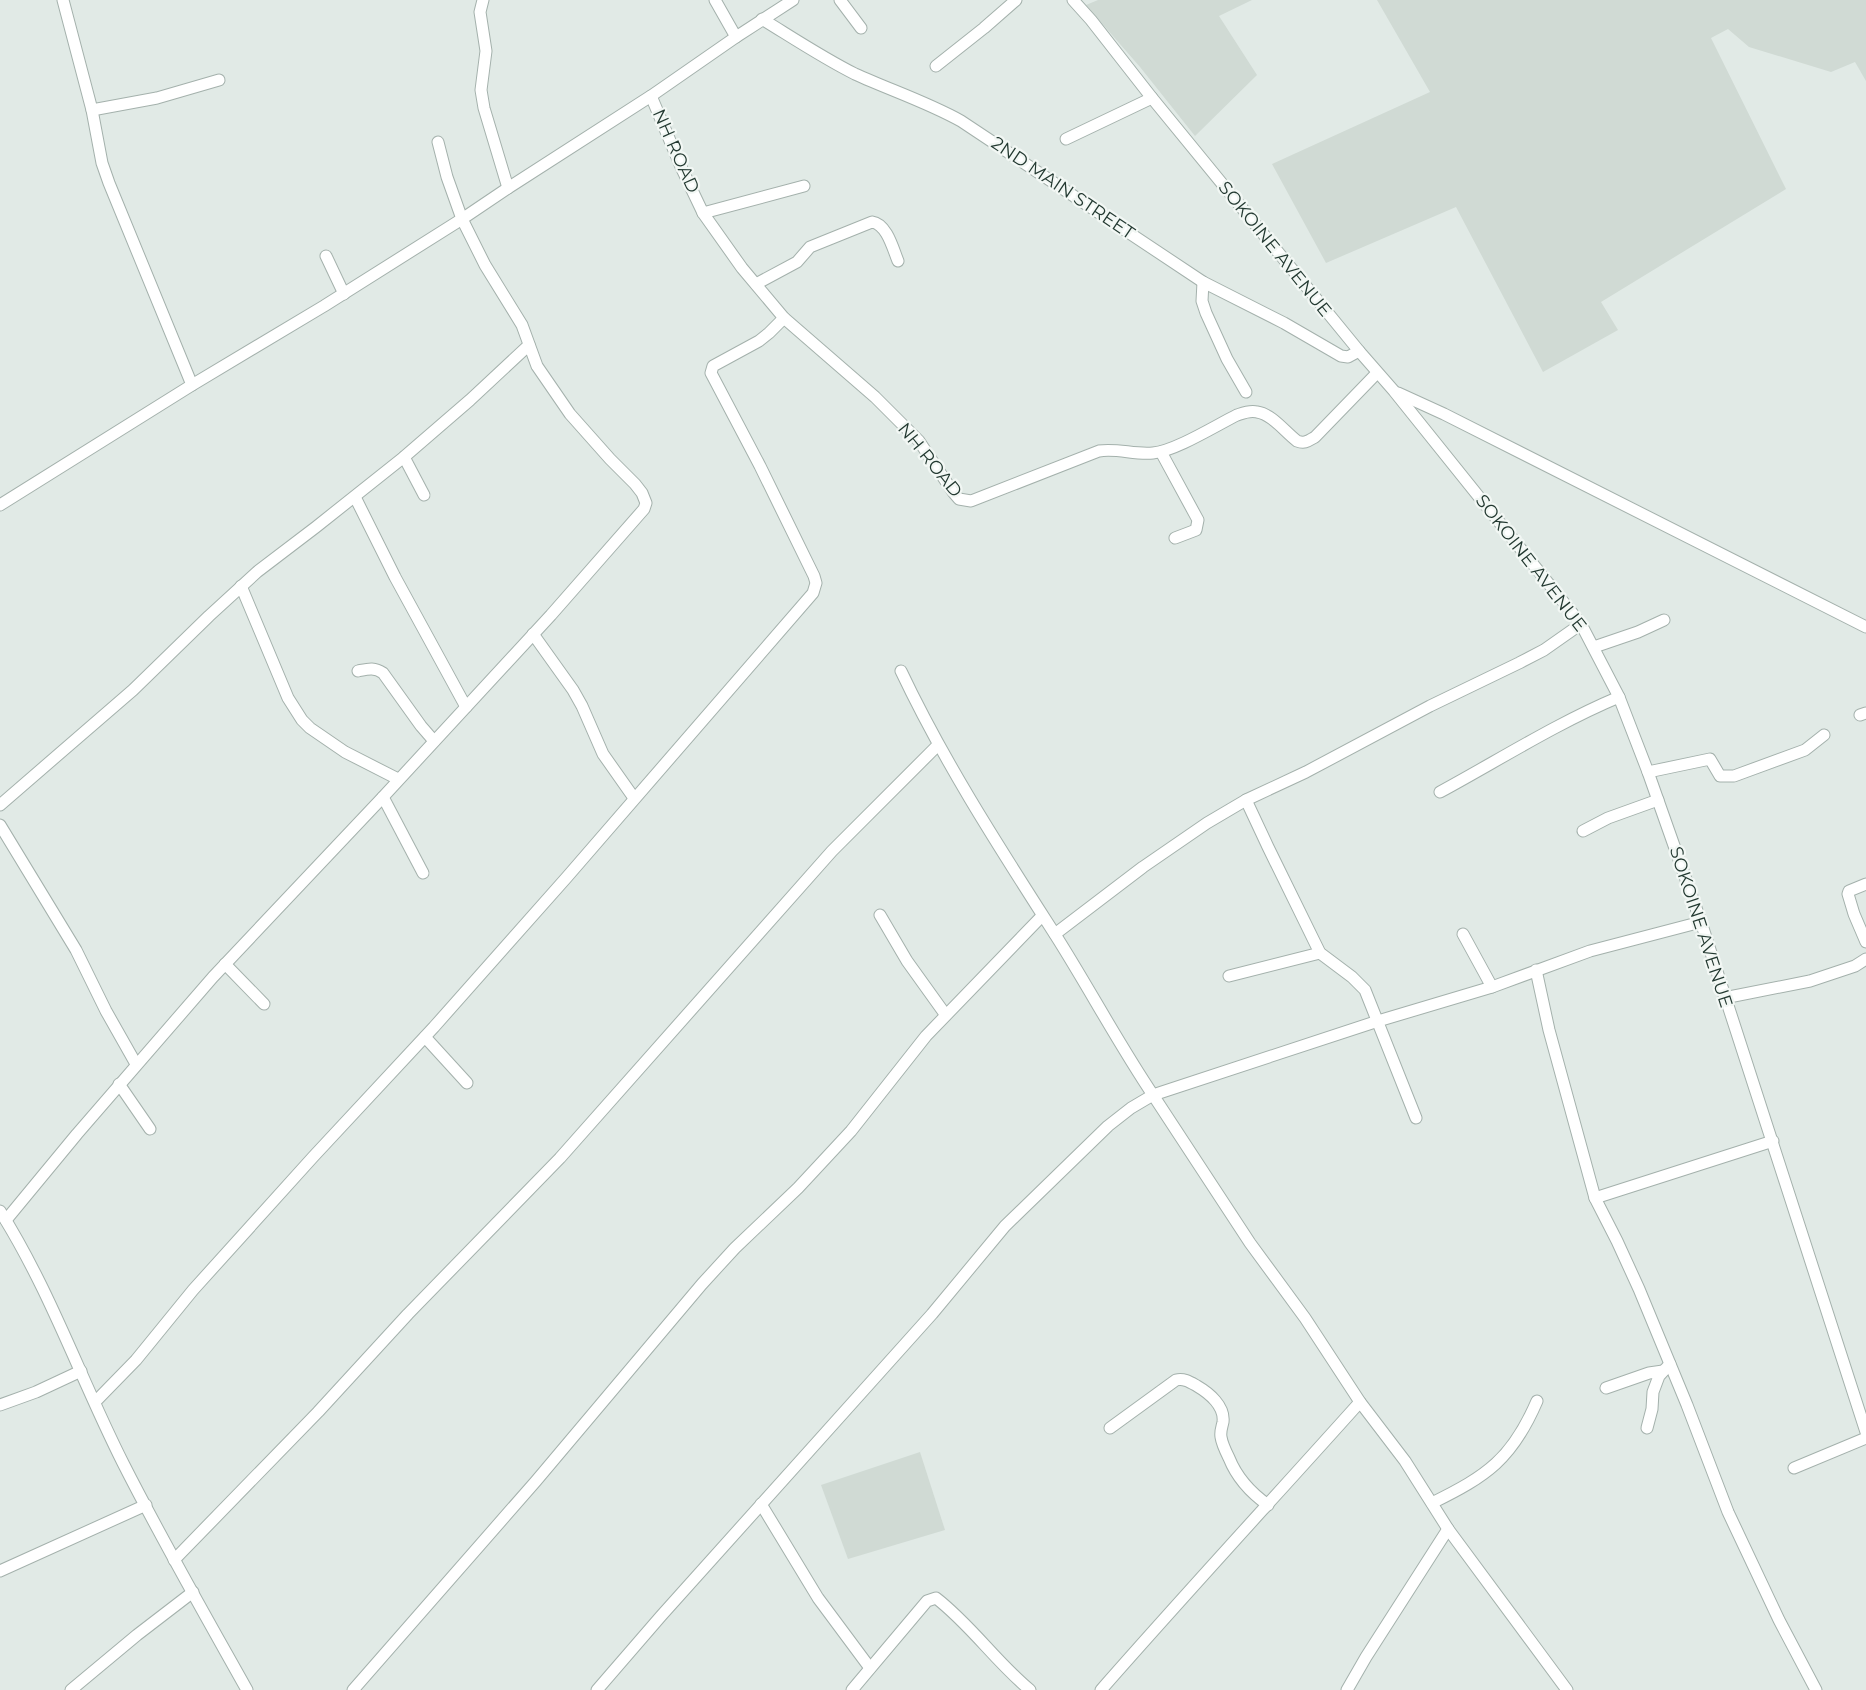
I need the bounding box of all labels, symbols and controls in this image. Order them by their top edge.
street label: NH ROAD [648,106,704,196]
street label: 2ND MAIN STREET [987,132,1139,244]
street label: SOKOINE AVENUE [1214,177,1336,321]
street label: NH ROAD [893,418,967,502]
street label: SOKOINE AVENUE [1471,490,1591,636]
street label: SOKOINE AVENUE [1665,844,1737,1010]

